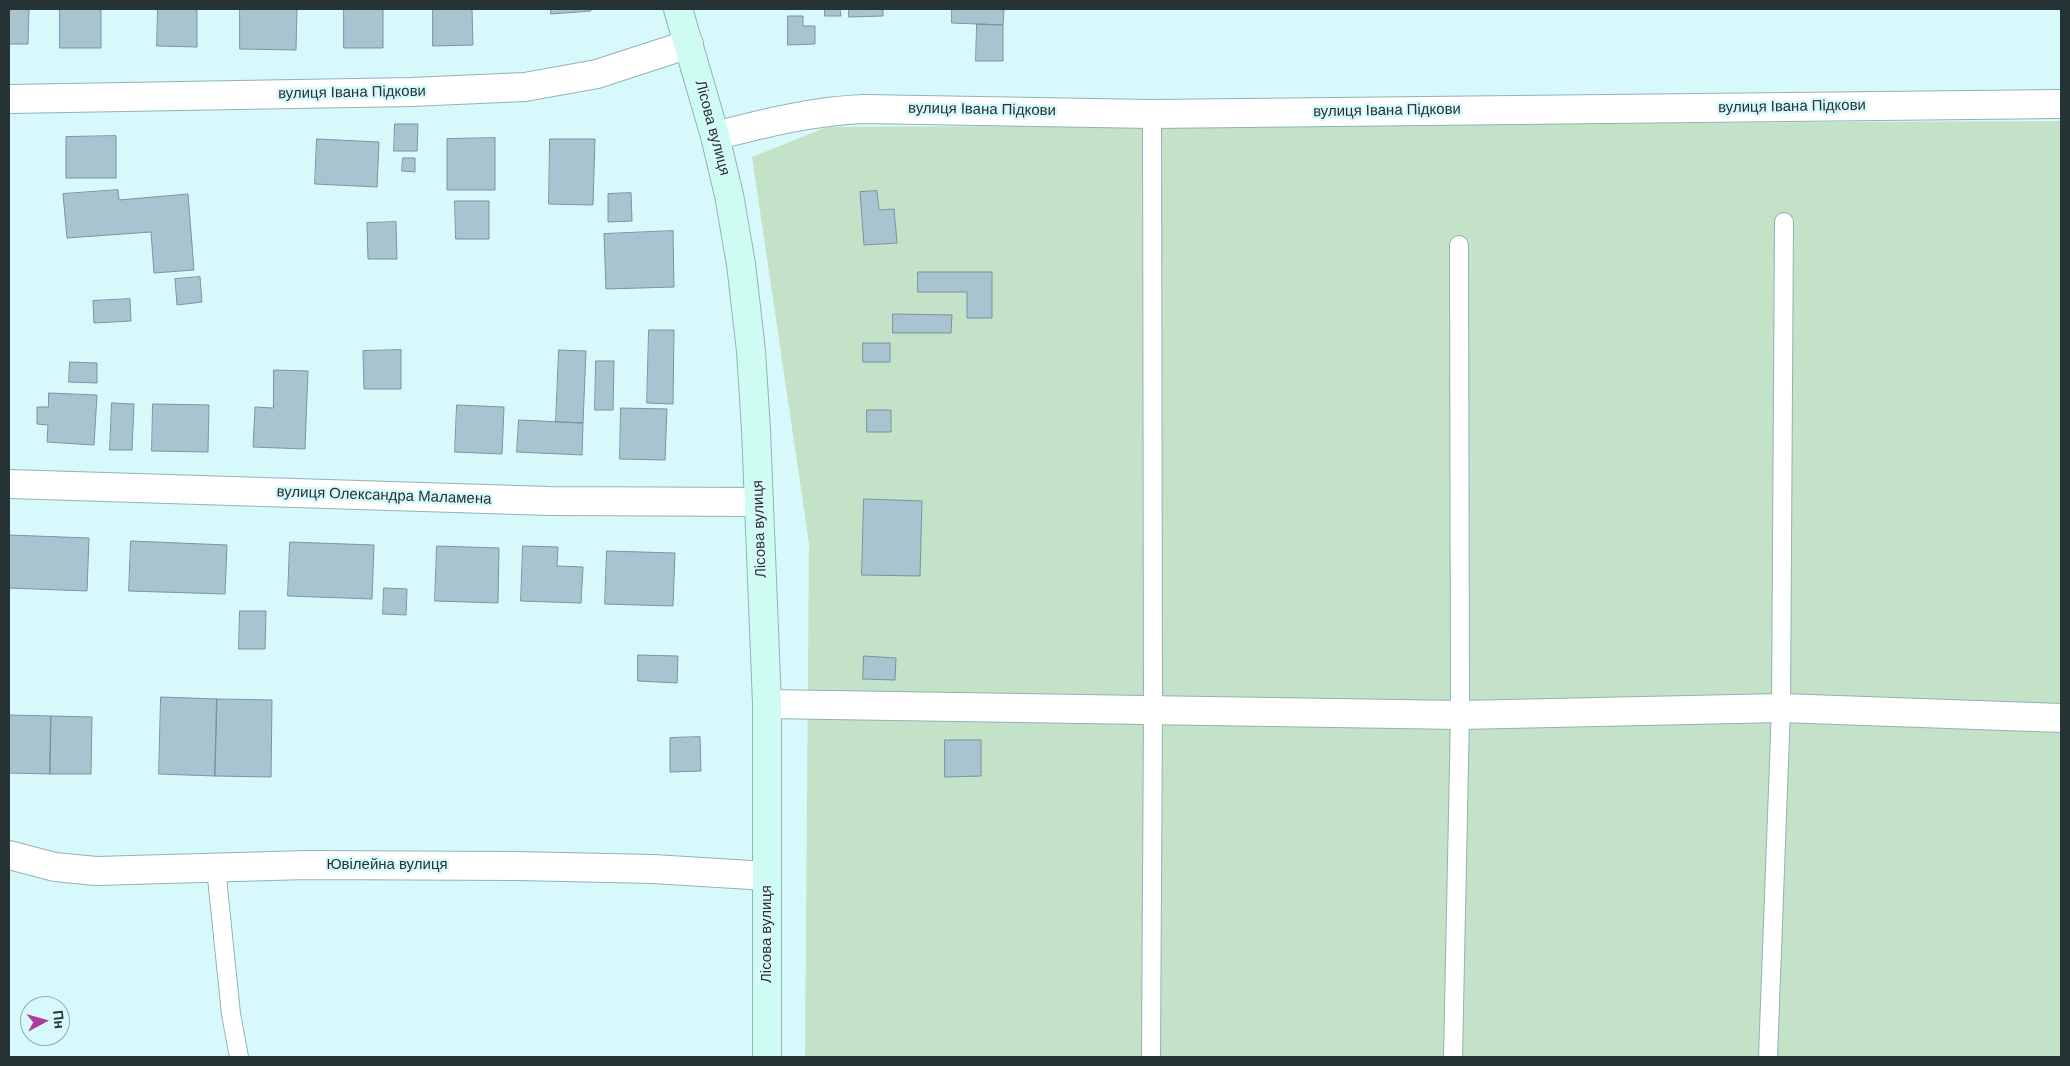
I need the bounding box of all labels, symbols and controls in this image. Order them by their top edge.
street label: Лісова вулиця [691,78,733,178]
street label: вулиця Івана Підкови [278,83,426,103]
street label: вулиця Івана Підкови [1718,97,1866,117]
street label: вулиця Івана Підкови [908,100,1056,120]
street label: вулиця Івана Підкови [1313,101,1461,121]
street label: Лісова вулиця [749,480,771,578]
street label: вулиця Олександра Маламена [276,483,492,509]
street label: Ювілейна вулиця [326,856,448,874]
street label: Лісова вулиця [758,885,776,983]
north arrow [20,996,70,1046]
text: Пн [49,1009,69,1030]

